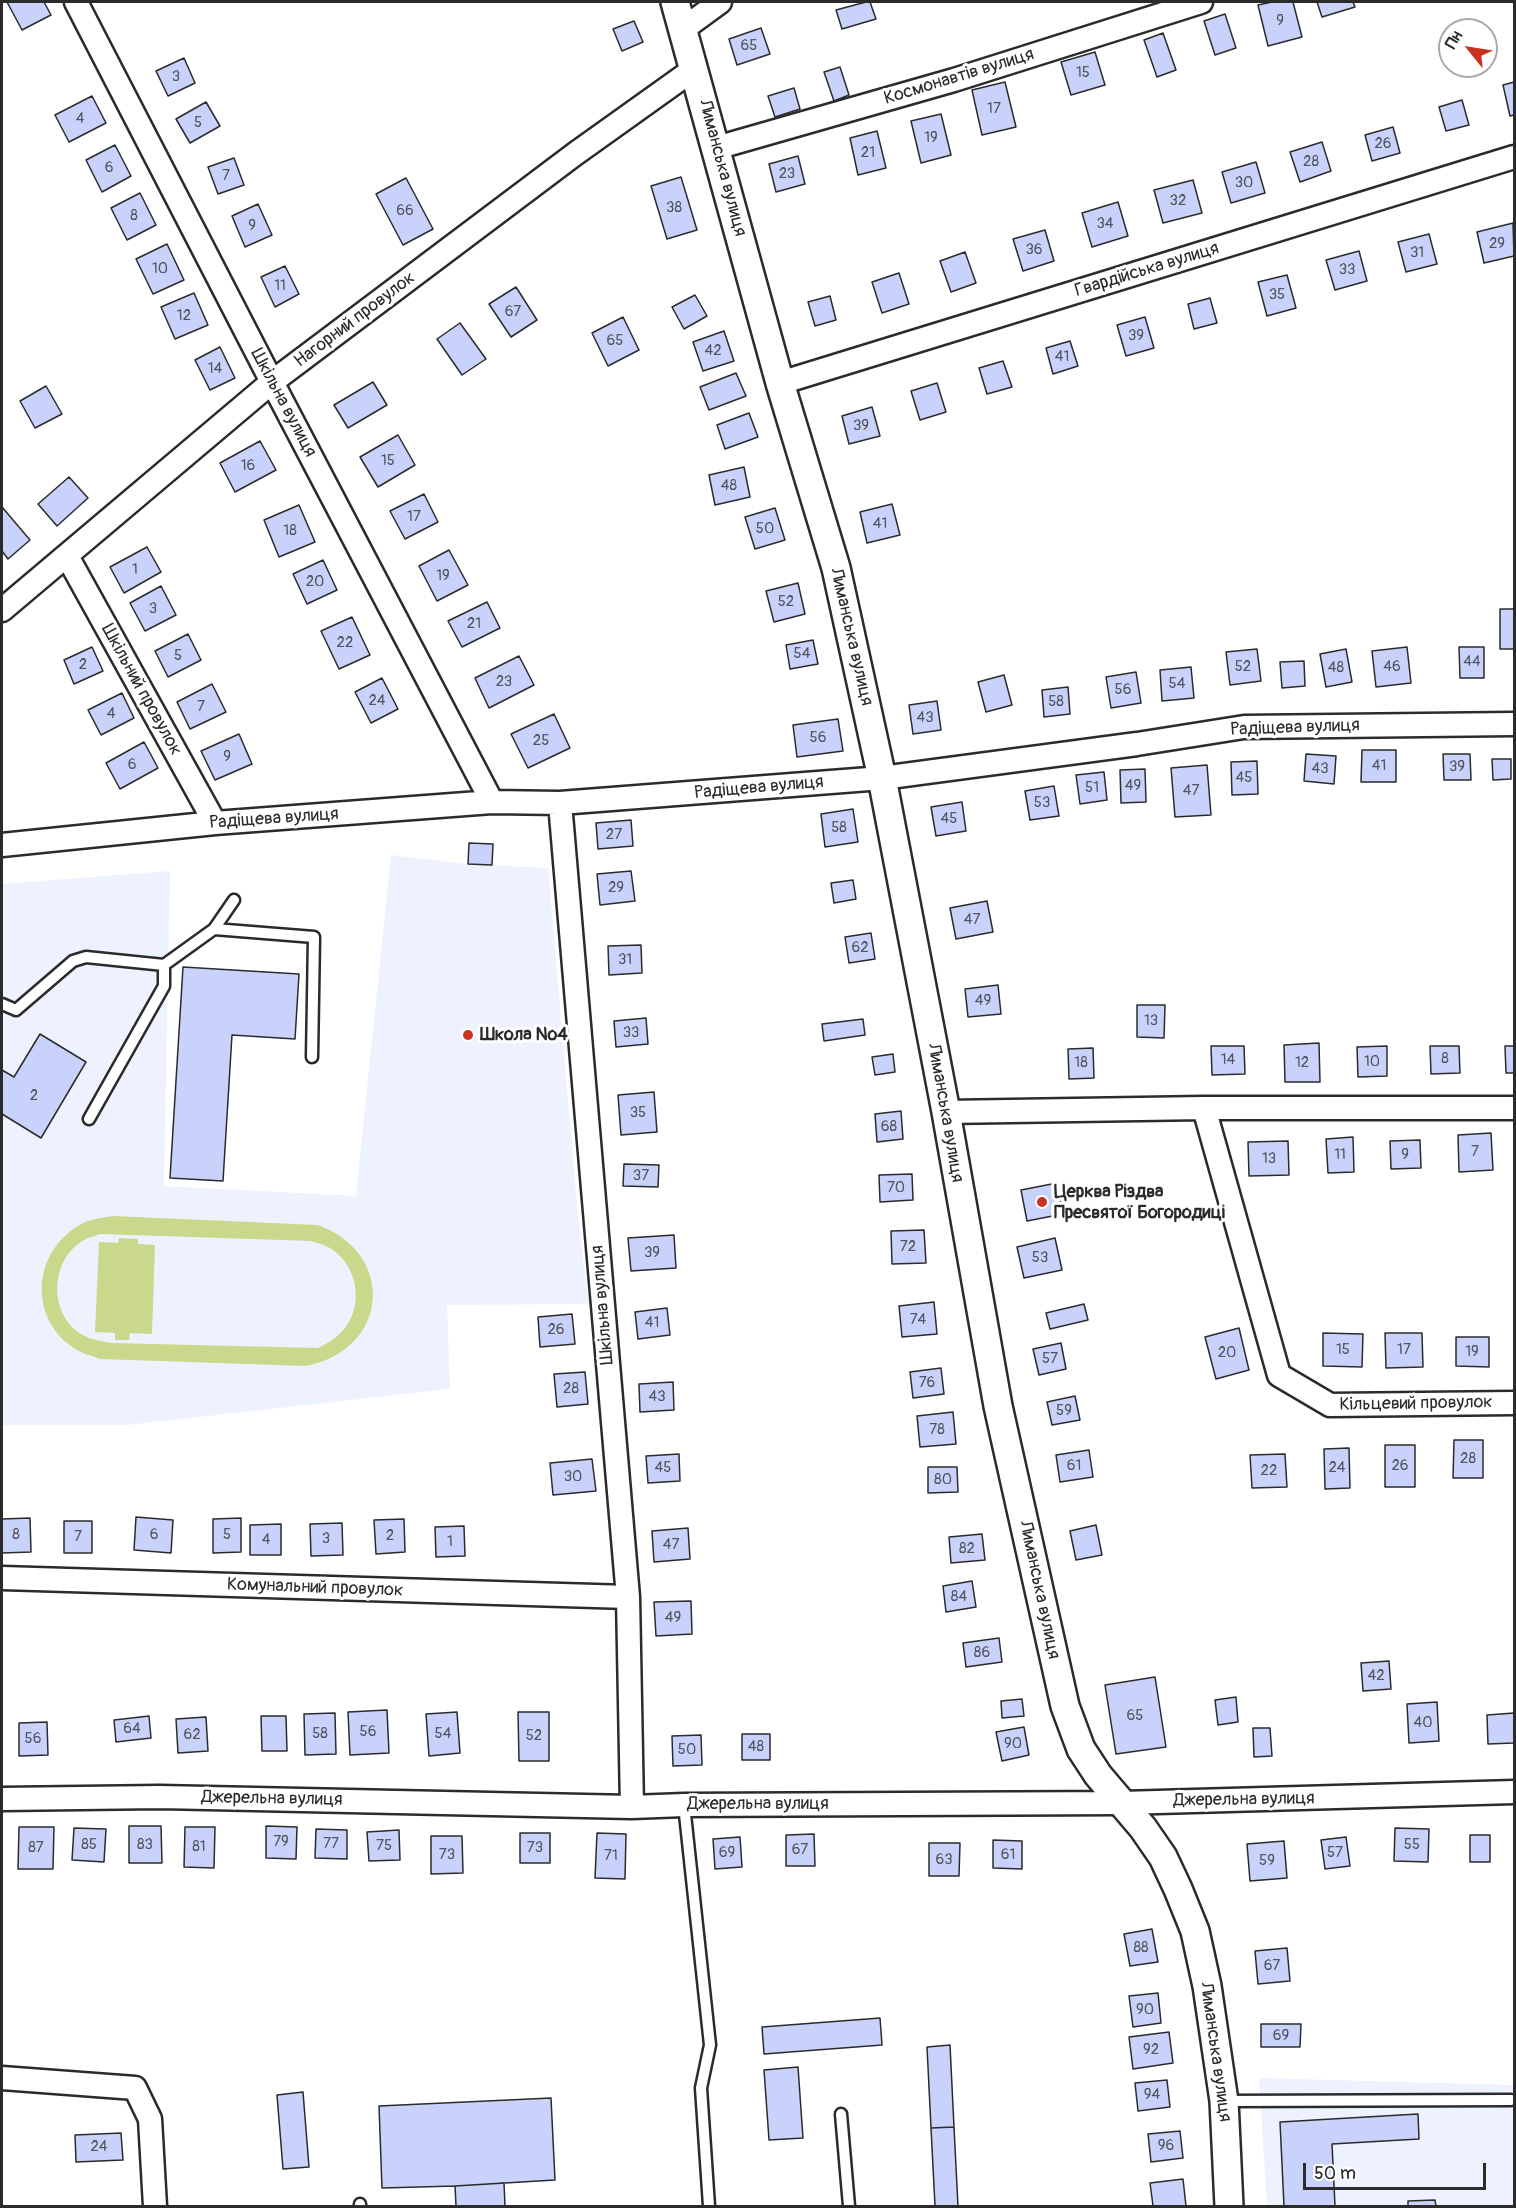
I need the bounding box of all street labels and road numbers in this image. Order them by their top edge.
street label: Космонавтів вулиця [881,44,1037,110]
street label: Лиманська вулиця [693,97,751,239]
street label: Гвардійська вулиця [1072,238,1222,302]
street label: Нагорний провулок [290,267,420,373]
street label: Шкільна вулиця [245,345,321,461]
street label: Лиманська вулиця [825,566,877,708]
street label: Шкільний провулок [96,621,186,759]
street label: Радіщева вулиця [1230,715,1360,741]
street label: Радіщева вулиця [693,772,825,804]
street label: Радіщева вулиця [209,804,339,834]
street label: Лиманська вулиця [922,1042,968,1184]
street label: Шкільна вулиця [587,1244,619,1366]
street label: Кільцевий провулок [1339,1392,1493,1416]
street label: Лиманська вулиця [1014,1519,1064,1661]
street label: Комунальний провулок [226,1574,404,1602]
street label: Джерельна вулиця [201,1787,343,1811]
street label: Джерельна вулиця [1173,1788,1315,1812]
street label: Джерельна вулиця [687,1793,829,1815]
street label: Лиманська вулиця [1195,1981,1235,2123]

